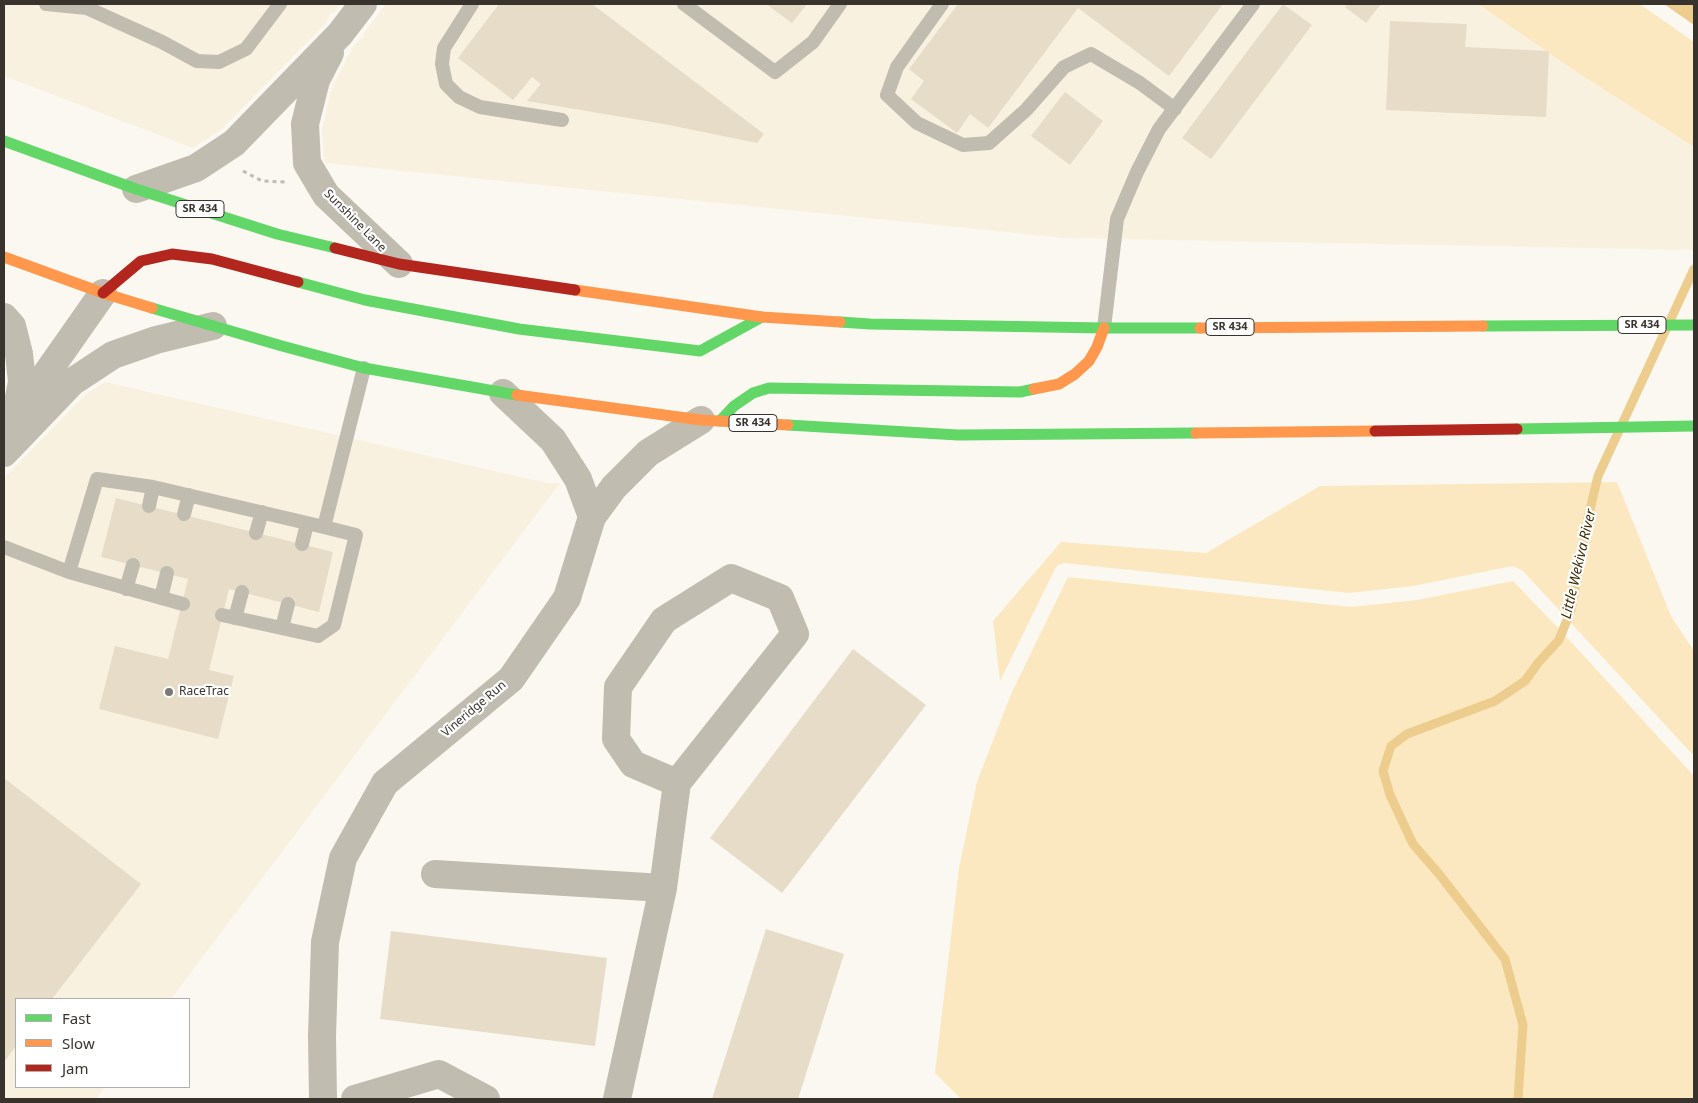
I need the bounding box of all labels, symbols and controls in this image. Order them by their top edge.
street label: Sunshine Lane [321,187,389,255]
road number: SR 434 [176,200,224,218]
road number: SR 434 [1618,316,1666,334]
road number: SR 434 [1206,318,1254,336]
road number: SR 434 [729,414,777,432]
water label: Little Wekiva River [1558,508,1600,620]
street label: Vineridge Run [439,678,509,740]
place label: RaceTrac [179,685,229,699]
marker: RaceTrac [163,686,175,698]
legend [15,998,190,1088]
text: Fast [62,1008,91,1028]
text: Slow [62,1033,95,1053]
text: Jam [62,1058,89,1078]

